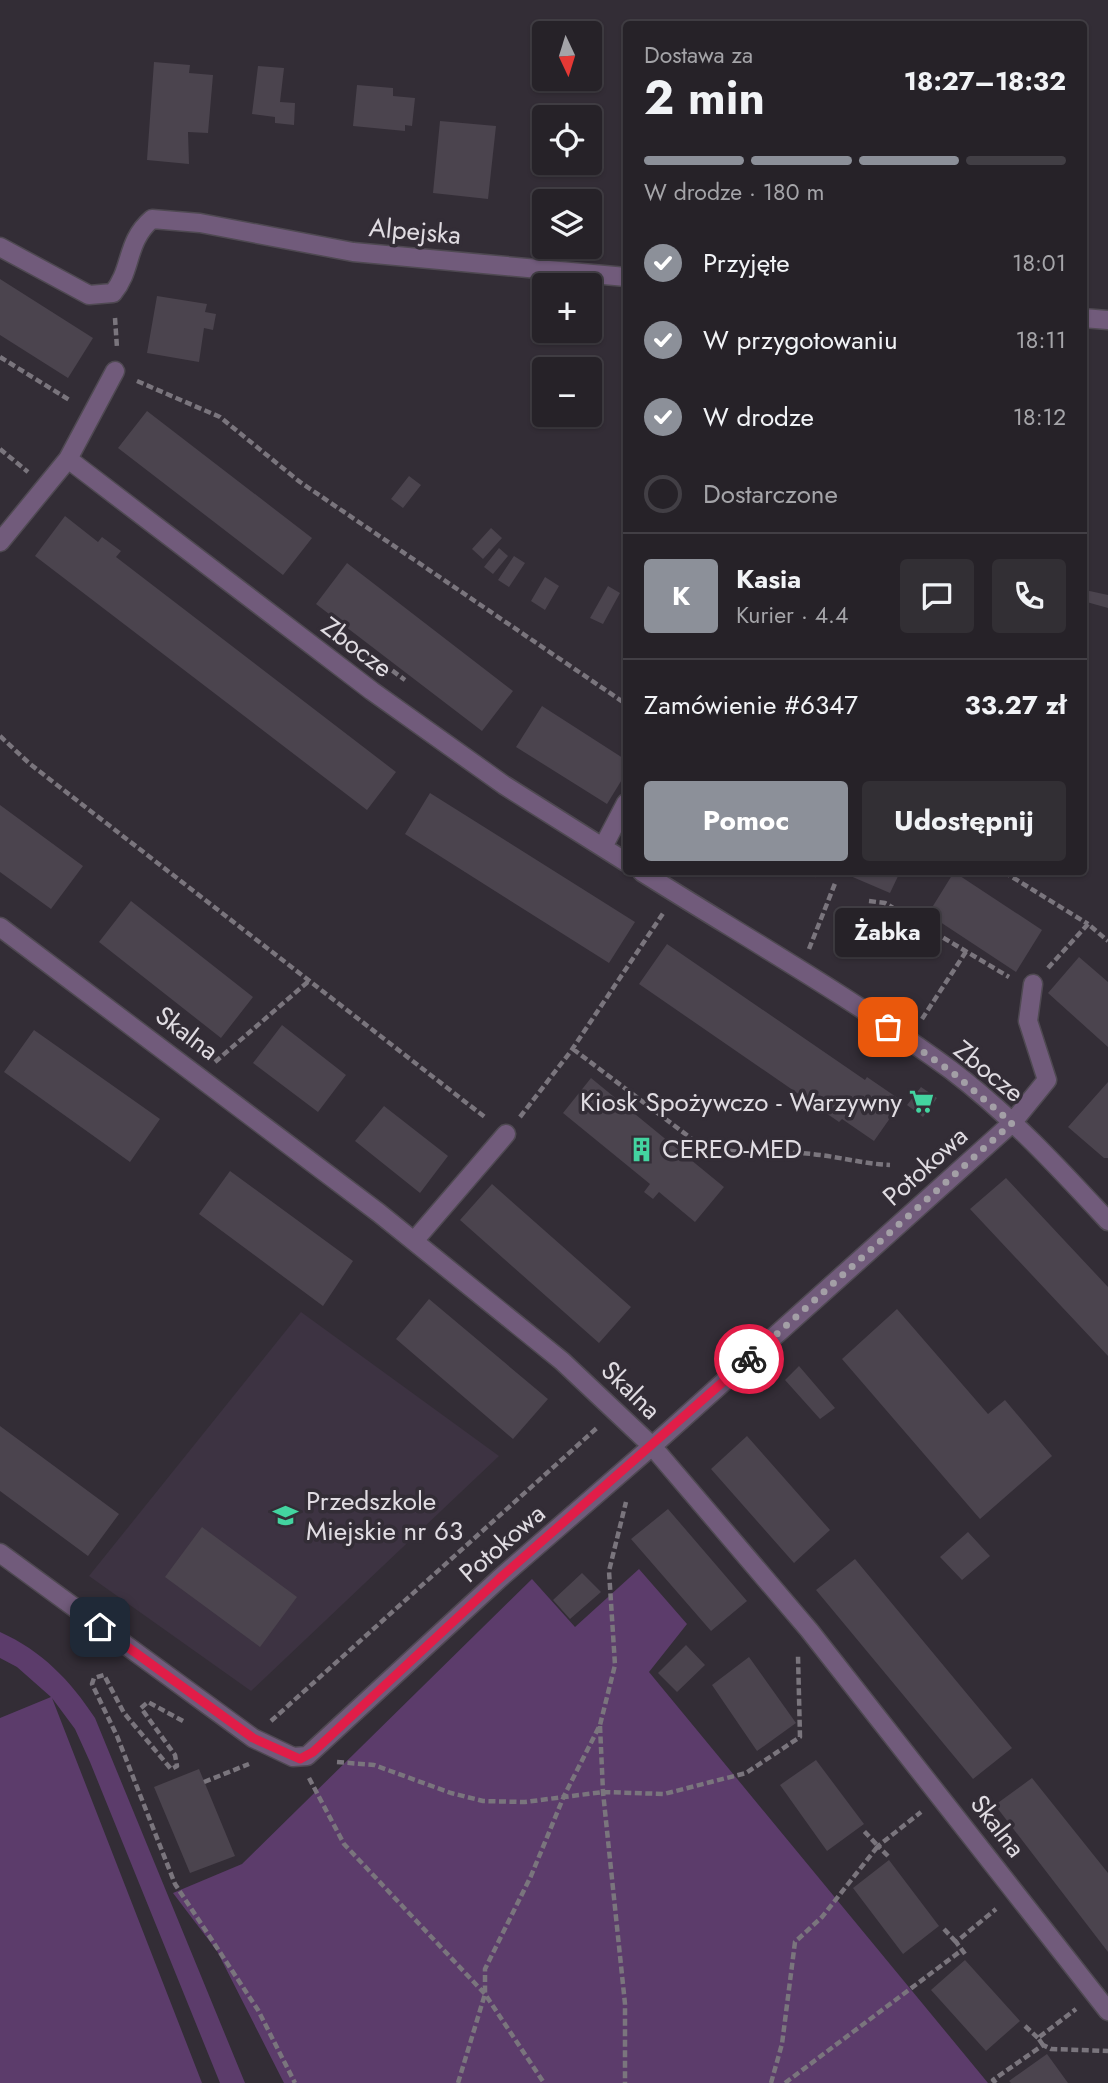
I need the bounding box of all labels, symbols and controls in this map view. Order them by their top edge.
north arrow [532,21,602,91]
map controls [532,21,602,427]
text: Dostawa za [644,38,753,72]
text: 18:27–18:32 [904,62,1066,100]
text: 2 min [644,65,765,131]
button: locate [532,105,602,175]
text: W drodze · 180 m [644,175,824,209]
button: layers [532,189,602,259]
street label: Alpejska [367,208,463,254]
icon: check [644,244,682,282]
text: Przyjęte [703,244,790,282]
text: 18:01 [1012,246,1066,280]
button: + [532,273,602,343]
icon: check [644,321,682,359]
text: W przygotowaniu [703,321,898,359]
text: 18:11 [1015,323,1066,357]
button: − [532,357,602,427]
icon: check [644,398,682,436]
text: W drodze [703,398,814,436]
text: 18:12 [1013,400,1066,434]
text: Dostarczone [703,475,838,513]
button: chat [900,559,974,633]
button: phone [992,559,1066,633]
text: Kasia [736,560,801,598]
text: K [672,577,690,615]
text: Kurier · 4.4 [736,598,848,632]
street label: Zbocze [313,608,401,686]
text: Zamówienie #6347 [644,686,858,724]
text: 33.27 zł [965,686,1066,724]
button: Pomoc [644,781,848,861]
button: Udostępnij [862,781,1066,861]
callout: Żabka [836,908,940,957]
text: Żabka [854,915,921,949]
street label: Skalna [147,997,227,1069]
pin [858,997,918,1057]
icon: bag [869,1008,907,1046]
street label: Zbocze [946,1031,1032,1111]
place label: Kiosk Spożywczo - Warzywny [580,1083,903,1121]
supermarket icon: Kiosk Spożywczo - Warzywny [908,1088,936,1116]
street label: Potokowa [874,1117,976,1215]
place label: CEREO-MED [662,1130,802,1168]
building icon: CEREO-MED [628,1135,656,1163]
courier [714,1324,784,1394]
icon: bike [730,1340,768,1378]
street label: Skalna [593,1352,669,1428]
place label: Przedszkole Miejskie nr 63 [306,1482,463,1550]
street label: Potokowa [451,1495,553,1591]
school or university icon: Przedszkole Miejskie nr 63 [272,1502,300,1530]
pin [70,1597,130,1657]
icon: home [81,1608,119,1646]
street label: Skalna [961,1787,1035,1865]

